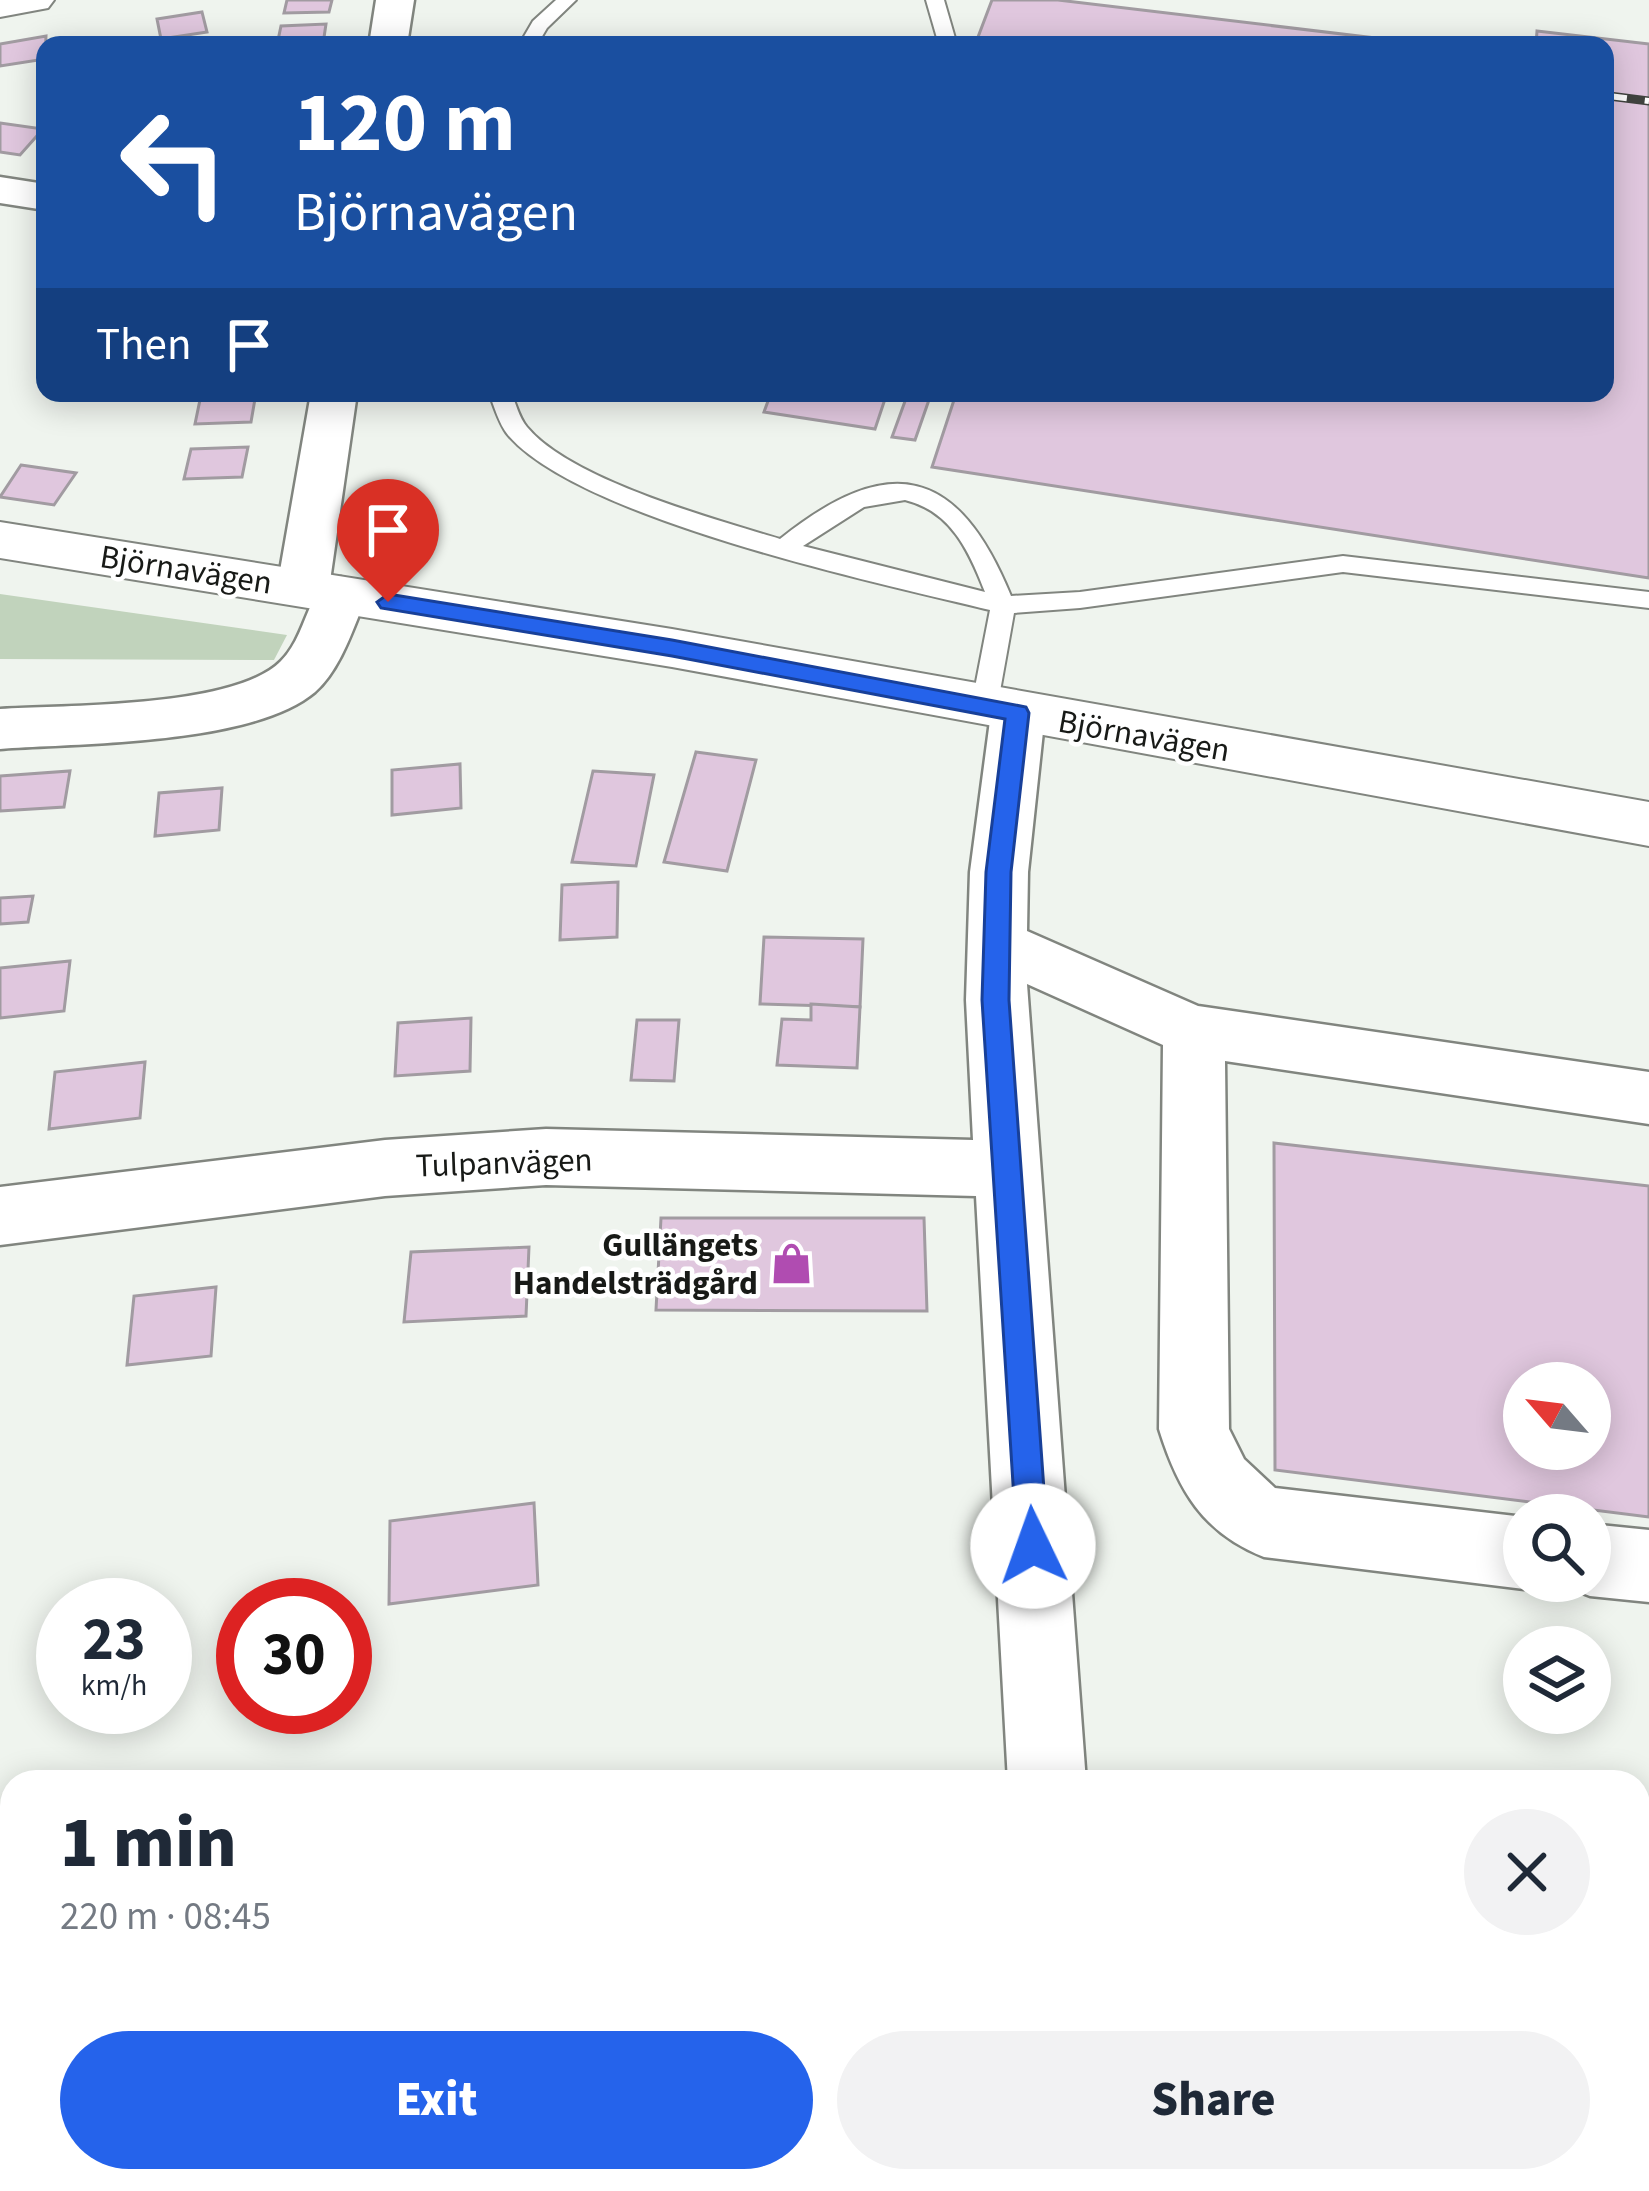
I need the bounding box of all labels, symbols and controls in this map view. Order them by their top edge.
text: 120 m [294,64,516,184]
icon: left [96,84,252,240]
text: Björnavägen [294,175,578,252]
icon: arrive [216,312,282,378]
text: Then [96,313,192,377]
pin [337,479,439,602]
icon: arrive [355,497,421,563]
street label: Björnavägen [97,533,275,607]
street label: Björnavägen [1054,698,1234,774]
street label: Tulpanvägen [415,1136,593,1190]
place label: Gullängets Handelsträdgård [513,1222,758,1307]
shop icon: Gullängets Handelsträdgård [769,1241,815,1287]
north arrow [1503,1362,1611,1470]
map controls [1503,1362,1611,1734]
position arrow [970,1483,1096,1609]
button: search [1503,1494,1611,1602]
speed limit sign: 30 [216,1578,372,1734]
text: 23 [82,1598,146,1683]
button: layers [1503,1626,1611,1734]
text: km/h [81,1664,147,1707]
text: 1 min [60,1792,237,1895]
button: close [1464,1809,1590,1935]
text: 220 m · 08:45 [60,1889,271,1945]
button: Exit [60,2031,813,2169]
button: Share [837,2031,1590,2169]

